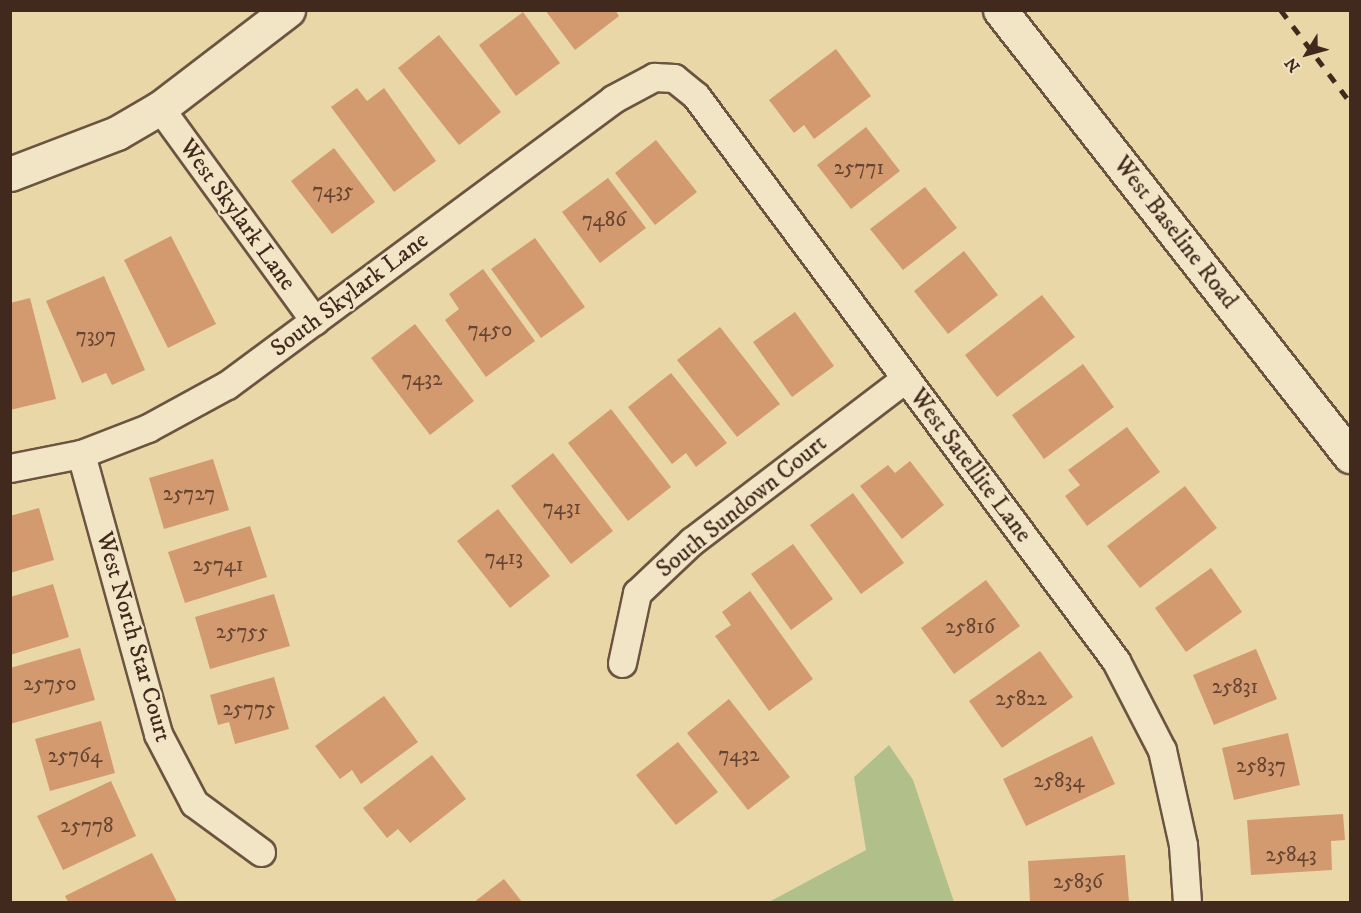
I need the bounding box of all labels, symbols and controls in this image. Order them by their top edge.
north arrow [1277,24,1337,84]
text: N [1281,54,1305,76]
street label: West Skylark Lane [172,134,302,296]
street label: West Baseline Road [1107,151,1243,315]
house number: 25771 [834,155,884,181]
house number: 7435 [312,178,354,204]
house number: 7486 [582,207,626,233]
street label: South Skylark Lane [266,226,434,364]
house number: 7450 [468,317,512,343]
house number: 7397 [76,323,116,349]
house number: 7432 [402,366,442,392]
street label: West Satellite Lane [903,383,1037,549]
street label: South Sundown Court [651,430,833,584]
house number: 25727 [163,481,215,507]
house number: 7431 [543,495,581,521]
street label: West North Star Court [89,529,177,745]
house number: 7413 [485,545,523,571]
house number: 25741 [192,552,244,578]
house number: 25816 [945,614,995,640]
house number: 25755 [216,619,268,645]
house number: 25750 [23,671,77,697]
house number: 25831 [1212,674,1258,700]
house number: 25822 [995,686,1047,712]
house number: 25775 [222,696,276,722]
house number: 7432 [719,742,759,768]
house number: 25764 [48,743,102,769]
house number: 25837 [1236,753,1286,779]
house number: 25834 [1033,768,1085,794]
house number: 25778 [60,813,114,839]
house number: 25843 [1265,842,1317,868]
house number: 25836 [1053,869,1103,895]

